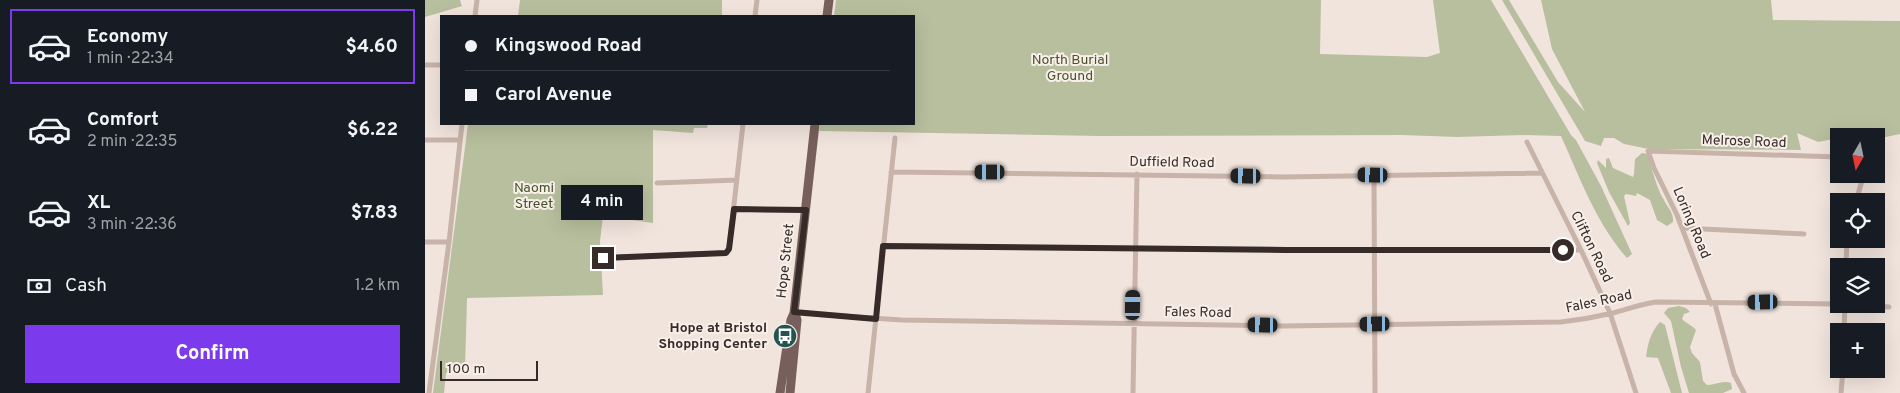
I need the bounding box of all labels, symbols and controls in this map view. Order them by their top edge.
icon: car [27,24,72,69]
text: Economy [87,25,168,49]
text: Kingswood Road [495,34,642,58]
text: $4.60 [346,35,398,59]
text: 1 min · 22:34 [87,49,174,69]
park label: North Burial Ground [1032,52,1108,85]
text: Carol Avenue [495,83,612,107]
icon: car [27,107,72,152]
text: Comfort [87,108,159,132]
text: $6.22 [347,118,398,142]
north arrow [1830,128,1885,182]
map controls [1830,128,1885,378]
text: 2 min · 22:35 [87,132,177,152]
street label: Melrose Road [1701,132,1787,152]
street label: Duffield Road [1129,154,1215,172]
car [975,165,1005,180]
car [1357,167,1388,183]
car [1230,168,1261,184]
park label: Naomi Street [514,180,554,213]
street label: Loring Road [1668,185,1714,261]
callout: 4 min [562,186,644,220]
icon: car [27,190,72,235]
text: XL [87,191,110,215]
text: 4 min [581,192,623,212]
button: locate [1830,193,1885,248]
text: $7.83 [351,201,398,225]
street label: Clifton Road [1566,208,1616,286]
text: 3 min · 22:36 [87,215,177,235]
street label: Hope Street [774,223,798,299]
route start [1552,239,1574,261]
route end [592,247,614,269]
button: layers [1830,258,1885,313]
icon: cash [25,272,53,300]
text: Cash [65,274,107,298]
text: 1.2 km [355,276,400,296]
street label: Fales Road [1564,287,1634,317]
car [1125,290,1140,320]
car [1747,294,1778,310]
street label: Fales Road [1164,304,1232,322]
car [1359,316,1390,332]
car [1247,317,1278,333]
place label: Hope at Bristol Shopping Center [658,320,767,353]
bus stop icon: Hope at Bristol Shopping Center [772,323,798,349]
button: + [1830,323,1885,378]
button: Confirm [25,325,400,383]
scale bar [440,358,537,381]
text: 100 m [447,361,485,378]

